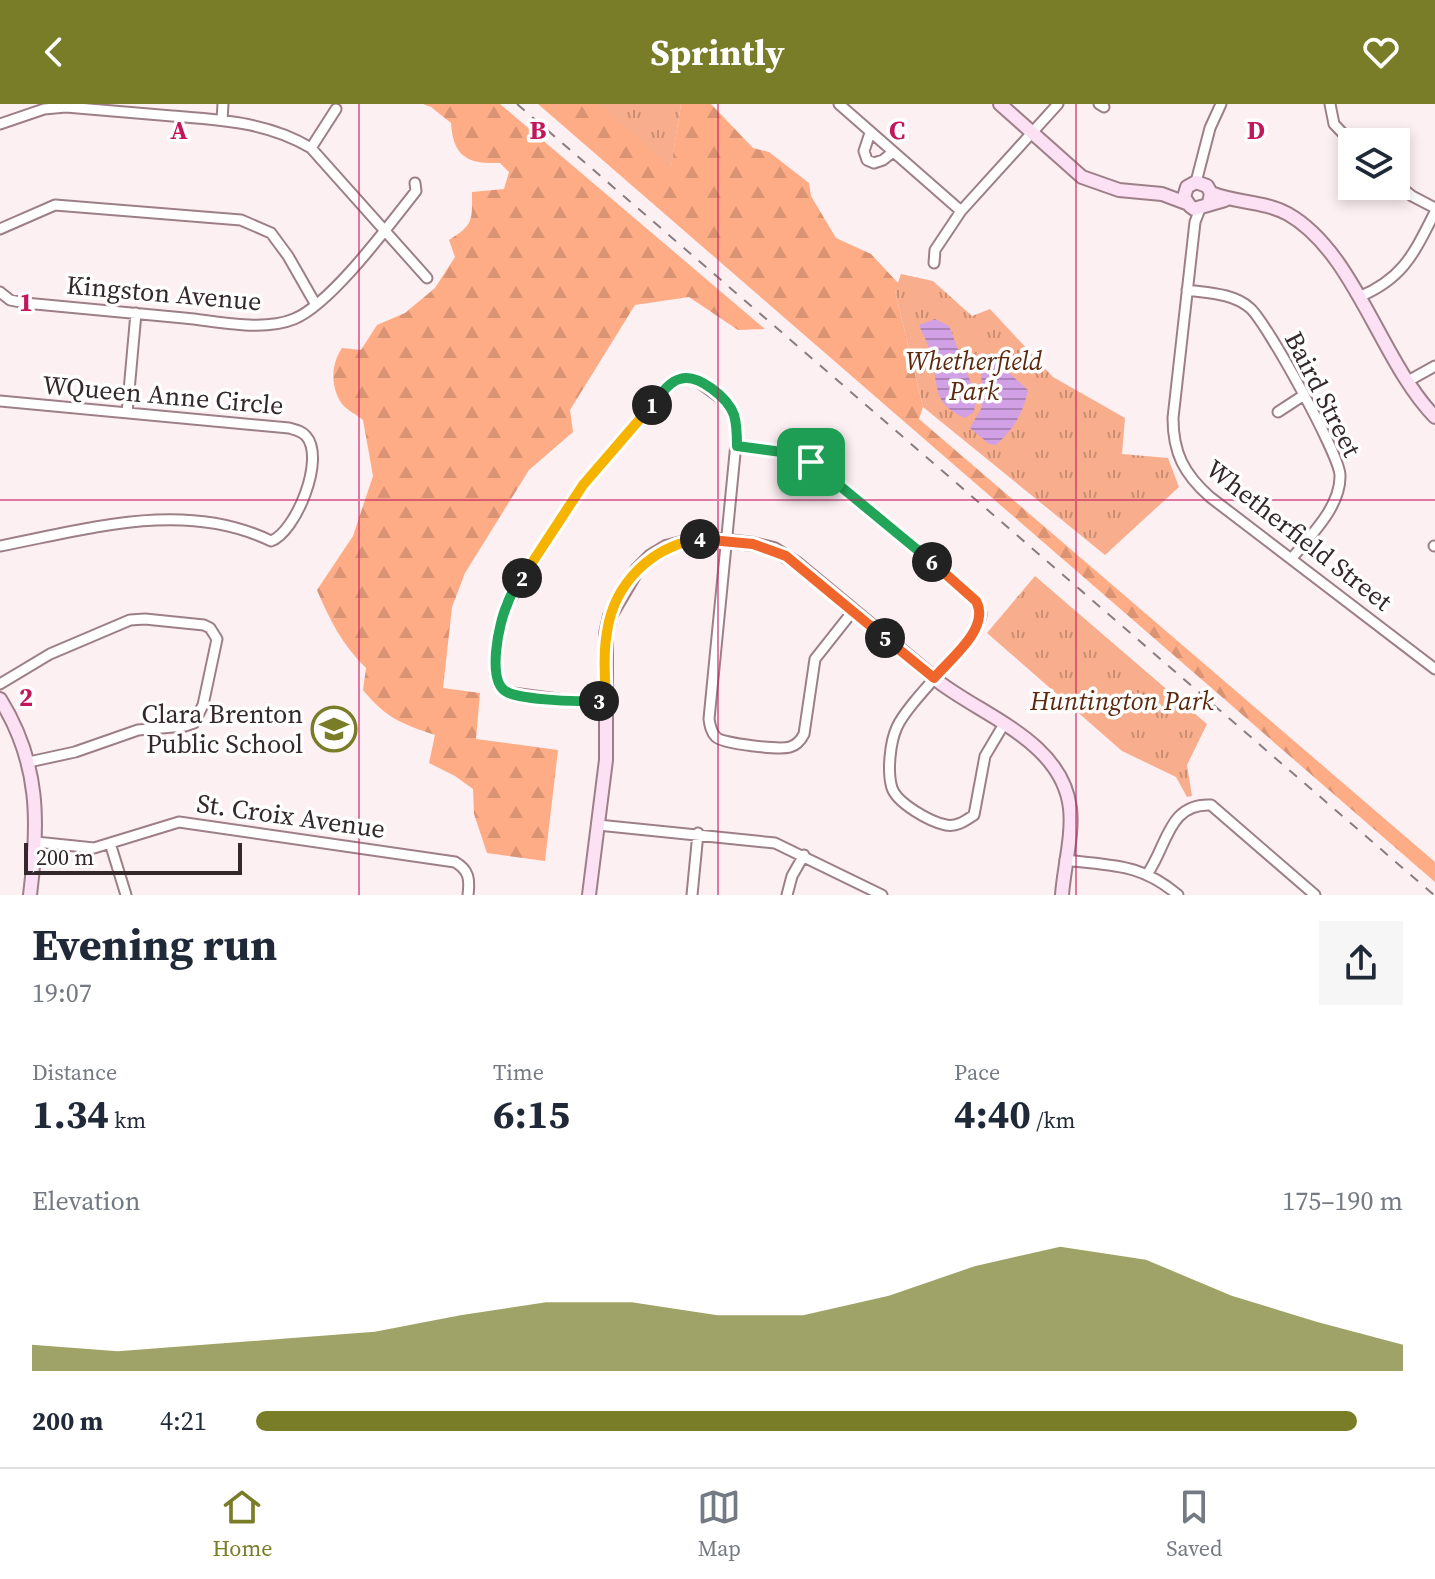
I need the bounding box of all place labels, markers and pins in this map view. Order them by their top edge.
pin: 1 [632,385,672,425]
pin [777,428,845,496]
pin: 4 [680,519,720,559]
pin: 6 [912,542,952,582]
pin: 2 [502,558,542,598]
pin: 5 [865,618,905,658]
pin: 3 [579,681,619,721]
place label: Clara Brenton Public School [142,696,303,762]
school or university icon: Clara Brenton Public School [310,705,358,753]

